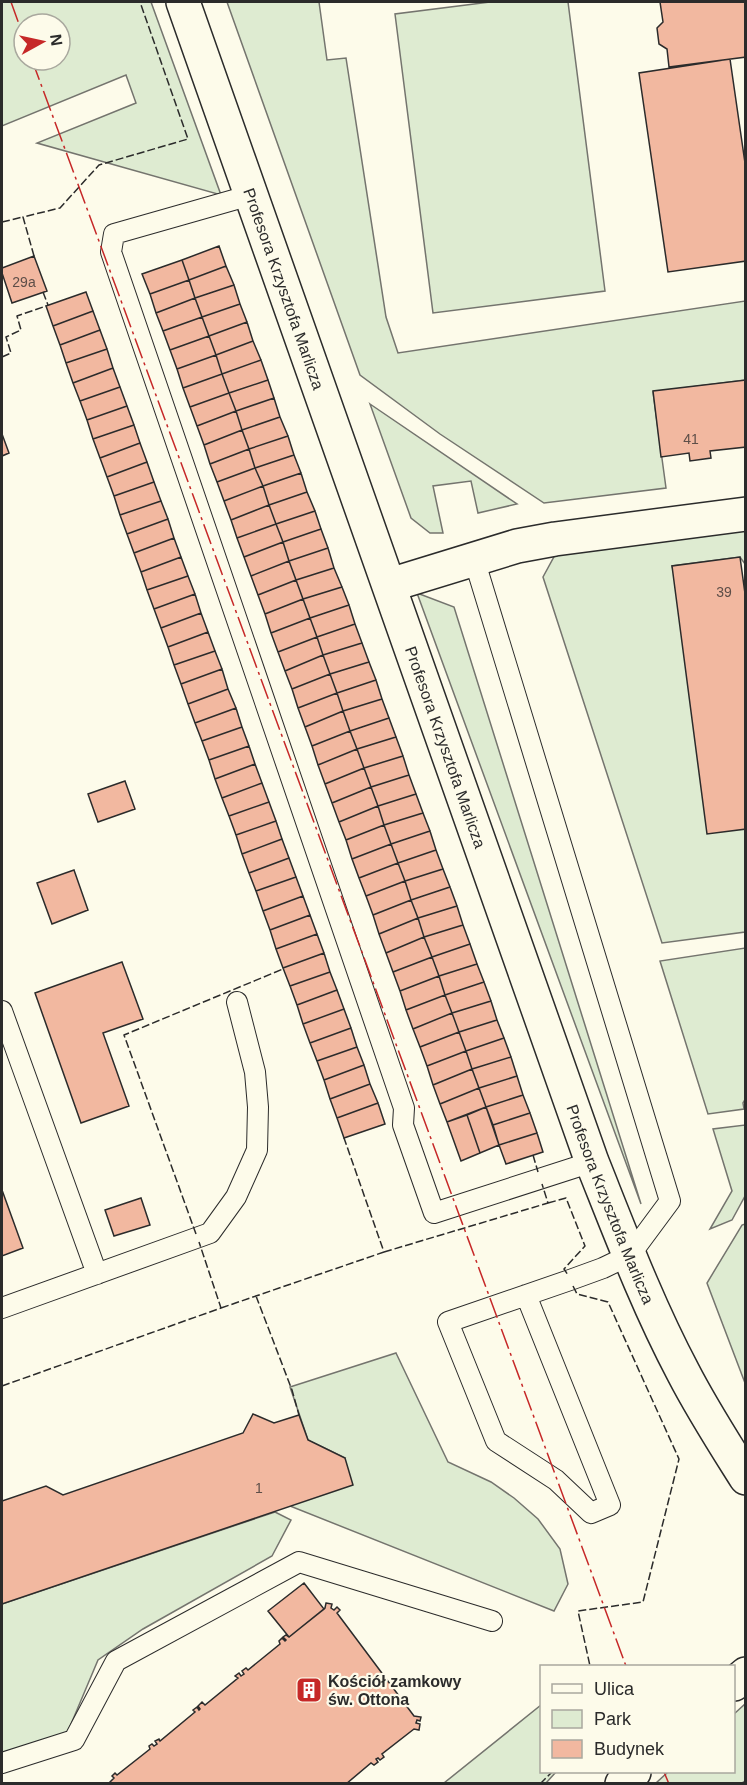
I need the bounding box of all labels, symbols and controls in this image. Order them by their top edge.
north arrow [12,12,72,72]
text: N [47,33,66,47]
street label: Profesora Krzysztofa Marlicza [240,186,327,392]
house number: 29a [12,274,36,290]
house number: 41 [683,431,699,447]
house number: 39 [716,584,732,600]
street label: Profesora Krzysztofa Marlicza [402,644,489,850]
street label: Profesora Krzysztofa Marlicza [563,1102,657,1307]
house number: 1 [255,1480,263,1496]
legend [540,1665,735,1773]
place label: Kościół zamkowy św. Ottona [328,1673,461,1708]
building icon: Kościół zamkowy św. Ottona [294,1675,324,1705]
text: Ulica [594,1679,635,1699]
text: Park [594,1709,632,1729]
text: Budynek [594,1739,665,1759]

